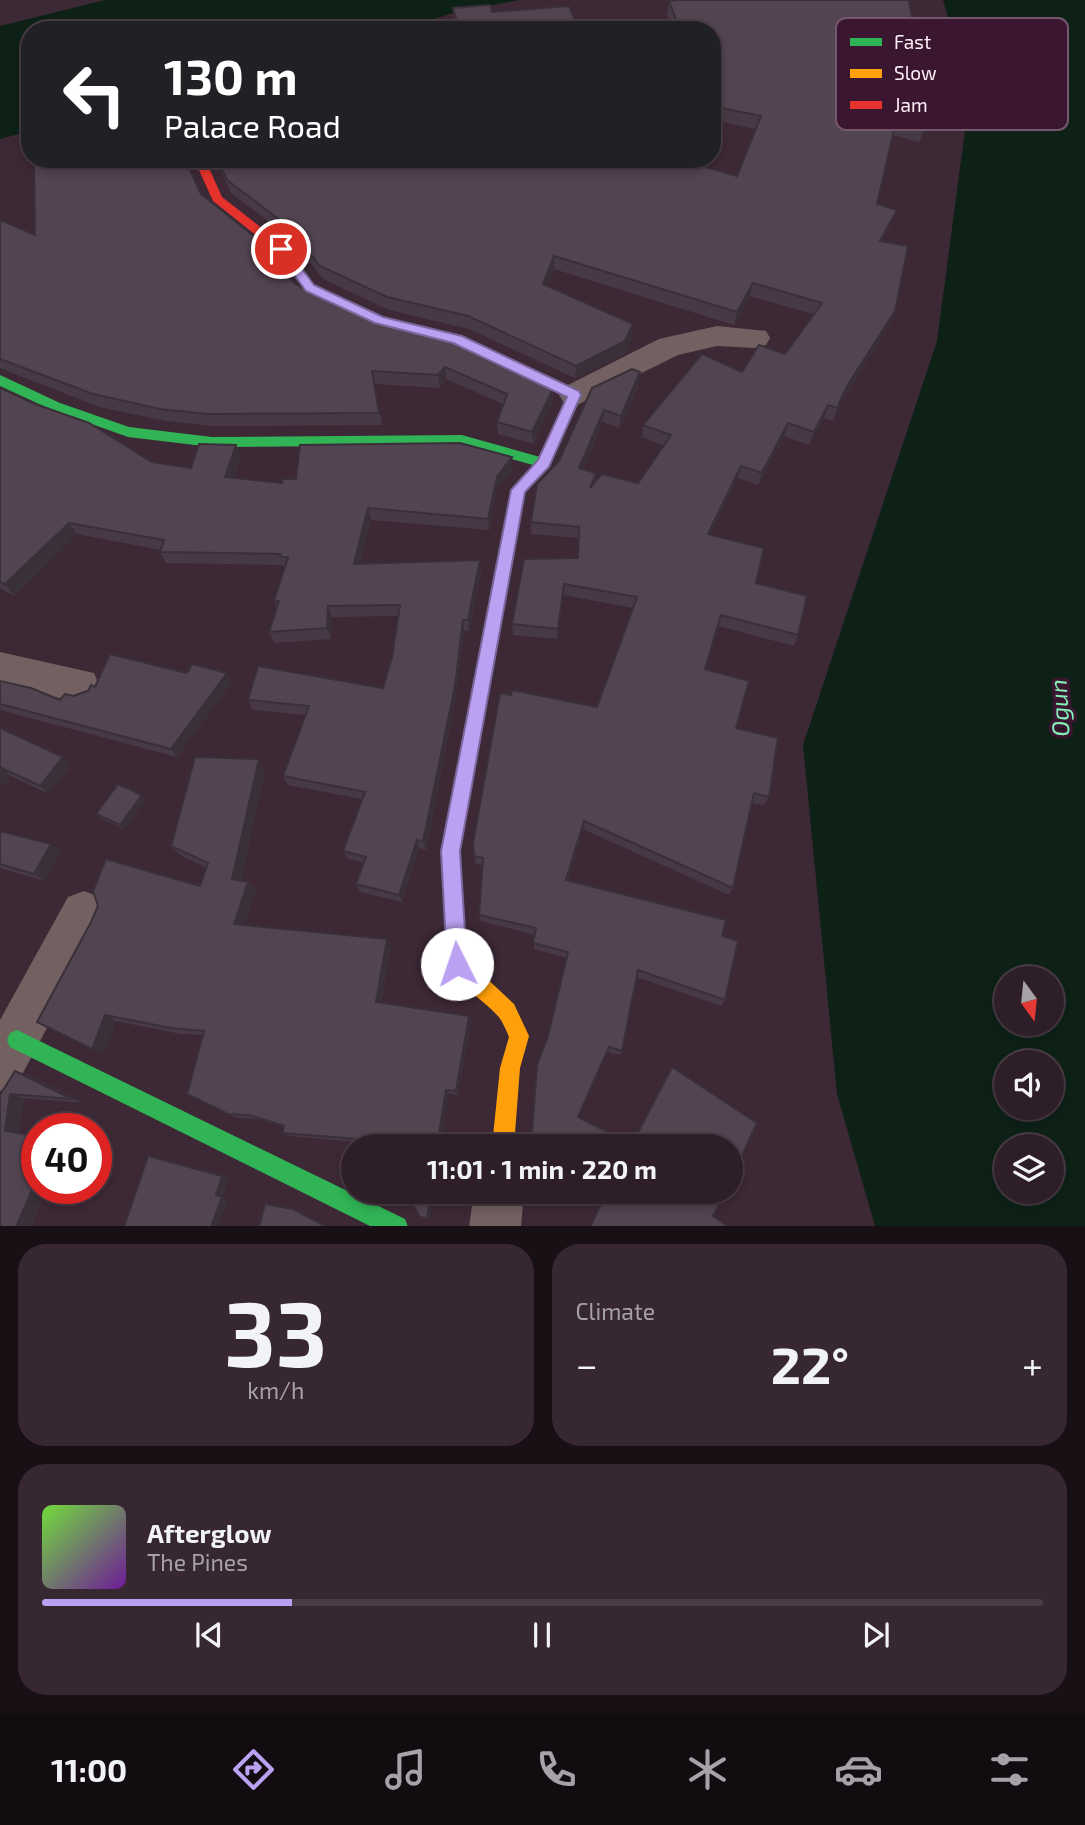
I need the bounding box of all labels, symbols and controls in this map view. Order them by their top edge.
legend [836,18,1068,130]
text: Fast [894,30,931,53]
text: 130 m [164,46,298,105]
icon: left [49,49,140,140]
text: Slow [894,61,937,84]
text: Jam [894,93,928,116]
text: Palace Road [164,106,341,144]
pin [251,219,311,279]
icon: arrive [262,230,300,268]
water label: Ogun [1043,679,1074,737]
position arrow [420,927,494,1001]
north arrow [994,966,1064,1036]
map controls [994,966,1064,1204]
button: sound [994,1050,1064,1120]
speed limit sign: 40 [21,1113,112,1204]
button: layers [994,1134,1064,1204]
text: 11:01 · 1 min · 220 m [427,1153,657,1184]
text: 33 [224,1276,327,1385]
text: Climate [576,1297,655,1325]
text: 22° [771,1332,849,1394]
text: − [576,1341,598,1387]
text: + [1022,1341,1043,1387]
text: km/h [247,1376,304,1404]
text: Afterglow [147,1517,272,1548]
text: The Pines [147,1548,248,1576]
icon: previous [190,1616,228,1654]
icon: pause [523,1616,561,1654]
icon: next [857,1616,895,1654]
icon: directions [229,1745,278,1794]
icon: music [381,1745,430,1794]
icon: phone [532,1745,581,1794]
icon: climate [683,1745,732,1794]
icon: car [834,1745,883,1794]
icon: filters [985,1745,1034,1794]
text: 11:00 [51,1750,127,1788]

